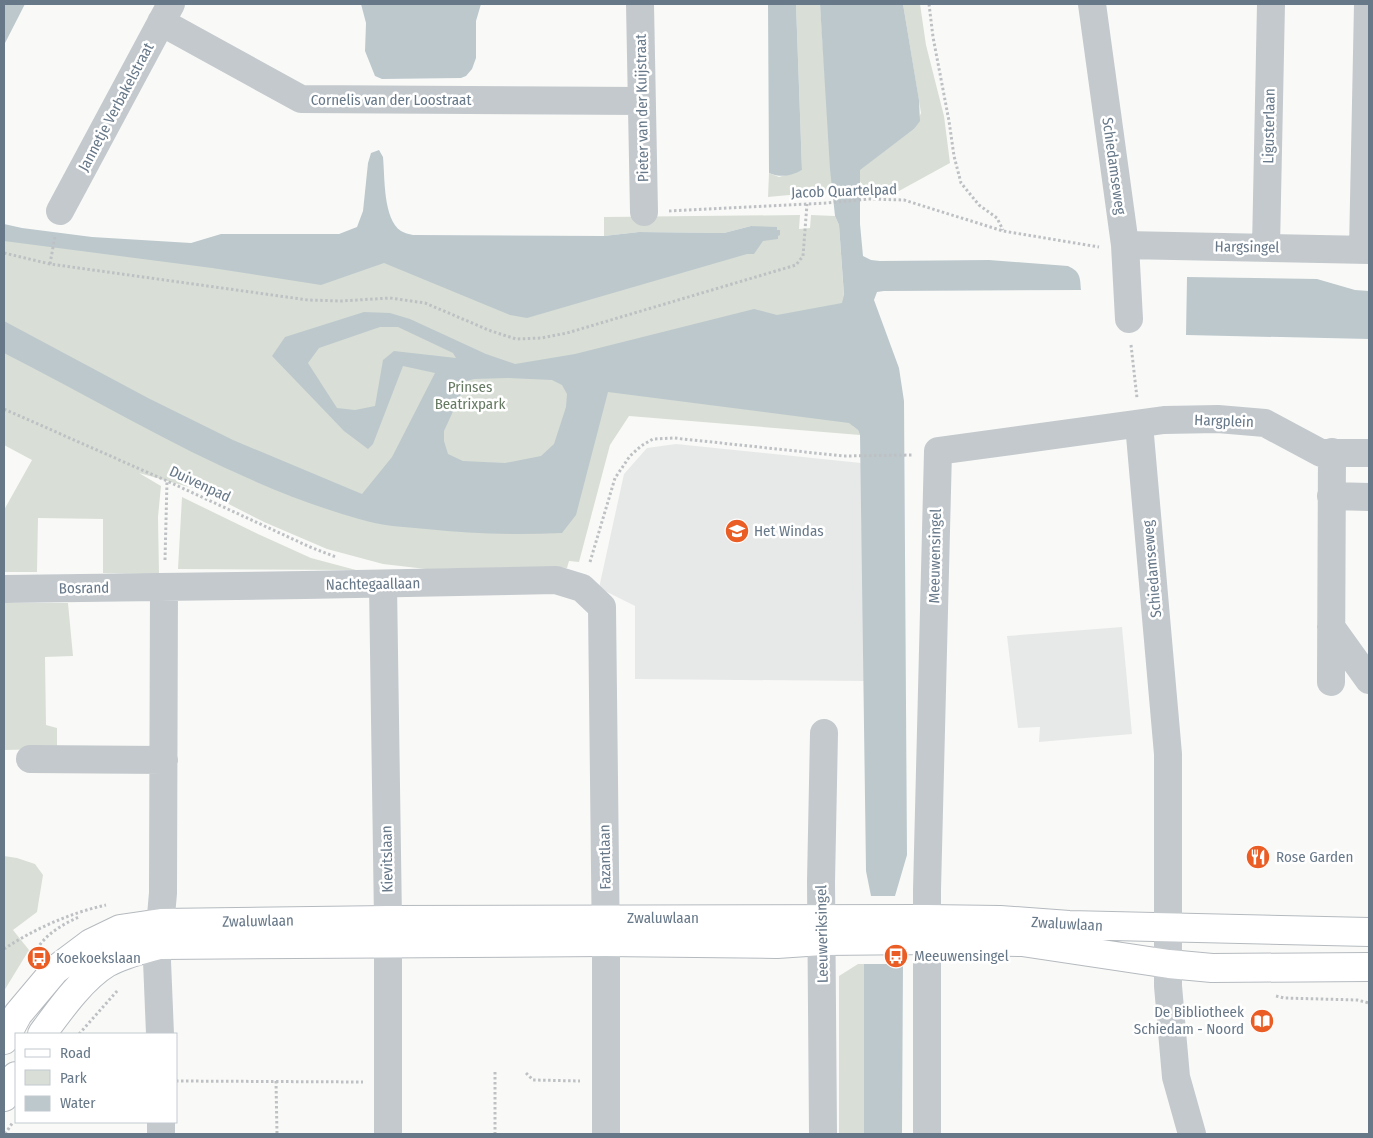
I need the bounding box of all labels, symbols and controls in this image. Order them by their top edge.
street label: Pieter van der Kuijstraat [632,34,652,182]
street label: Jannetje Verbakelstraat [74,39,158,174]
street label: Ligusterlaan [1259,88,1279,164]
street label: Cornelis van der Loostraat [311,91,471,109]
street label: Schiedamseweg [1098,116,1130,216]
street label: Jacob Quartelpad [791,180,897,202]
street label: Hargsingel [1215,237,1280,257]
park label: Prinses Beatrixpark [435,378,505,413]
street label: Hargplein [1194,411,1254,431]
street label: Duivenpad [167,462,233,506]
street label: Meeuwensingel [925,508,945,604]
school or university icon: Het Windas [724,518,750,544]
street label: Schiedamseweg [1139,519,1165,619]
place label: Het Windas [754,522,824,540]
street label: Nachtegaallaan [326,574,420,594]
street label: Bosrand [59,579,109,597]
street label: Fazantlaan [595,824,615,890]
street label: Kievitslaan [377,825,397,893]
restaurant icon: Rose Garden [1245,844,1271,870]
place label: Rose Garden [1276,848,1353,866]
street label: Leeuweriksingel [812,885,832,983]
street label: Zwaluwlaan [627,909,699,927]
street label: Zwaluwlaan [222,911,294,931]
street label: Zwaluwlaan [1031,913,1103,935]
bus stop icon: Meeuwensingel [883,943,909,969]
bus stop icon: Koekoekslaan [26,945,52,971]
place label: Meeuwensingel [914,947,1009,965]
place label: Koekoekslaan [56,949,141,967]
place label: De Bibliotheek Schiedam - Noord [1134,1003,1244,1038]
library icon: De Bibliotheek Schiedam - Noord [1249,1008,1275,1034]
legend [15,1033,178,1123]
text: Road [60,1044,91,1062]
text: Park [60,1069,87,1087]
text: Water [60,1094,96,1112]

